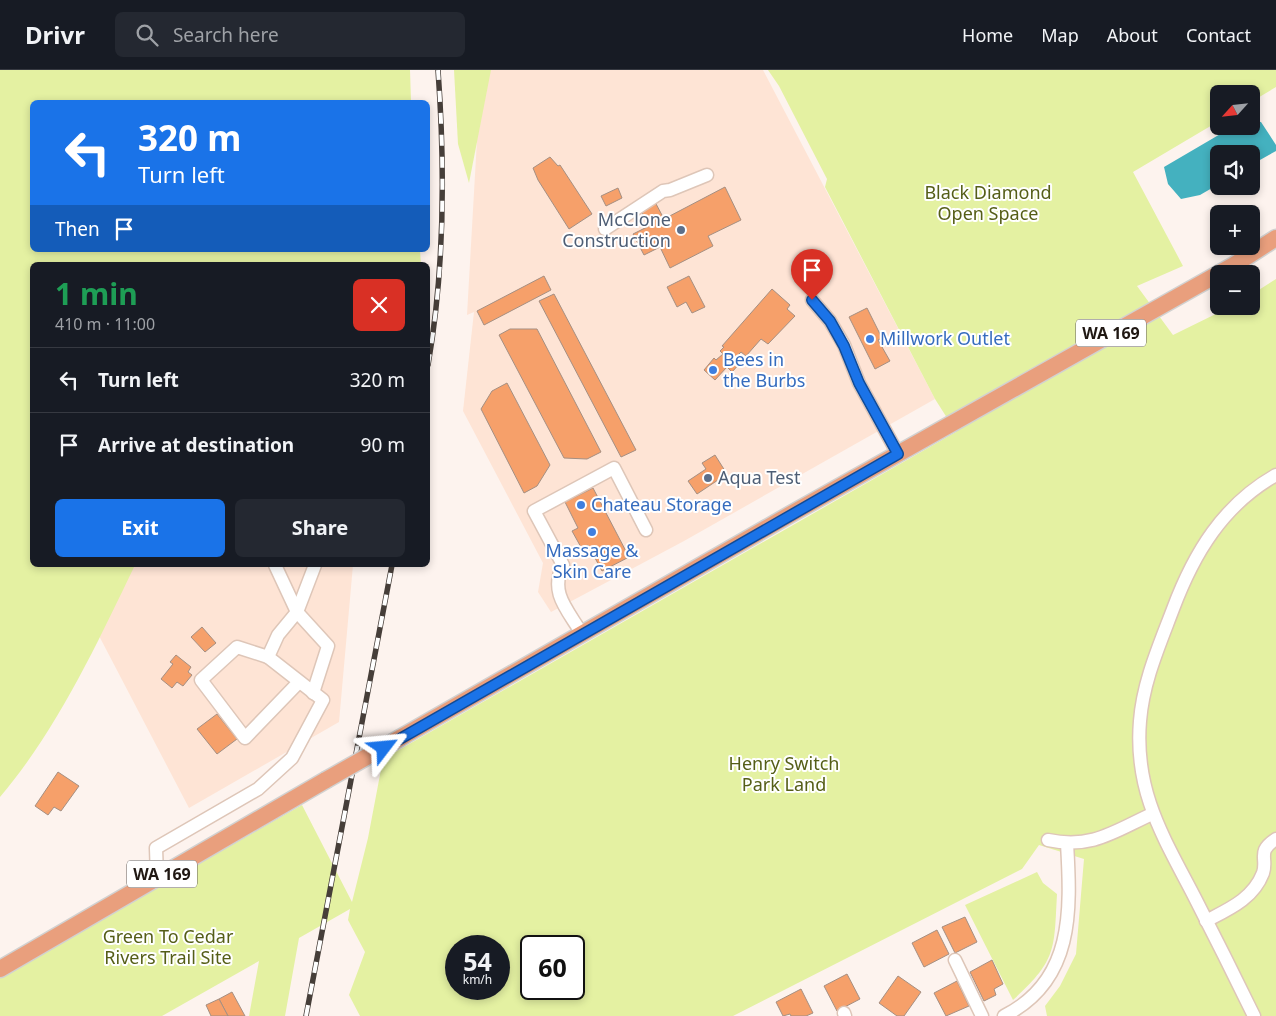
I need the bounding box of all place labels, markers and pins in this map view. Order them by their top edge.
place label: McClone Construction [562,207,671,252]
marker: McClone Construction [675,224,687,236]
pin [791,249,833,300]
place label: Millwork Outlet [880,326,1010,350]
marker: Millwork Outlet [864,333,876,345]
place label: Bees in the Burbs [723,347,805,392]
marker: Bees in the Burbs [707,364,719,376]
place label: Aqua Test [718,465,801,489]
marker: Aqua Test [702,472,714,484]
place label: Chateau Storage [591,492,732,516]
marker: Chateau Storage [575,499,587,511]
marker: Massage & Skin Care [586,526,598,538]
place label: Massage & Skin Care [546,538,639,583]

